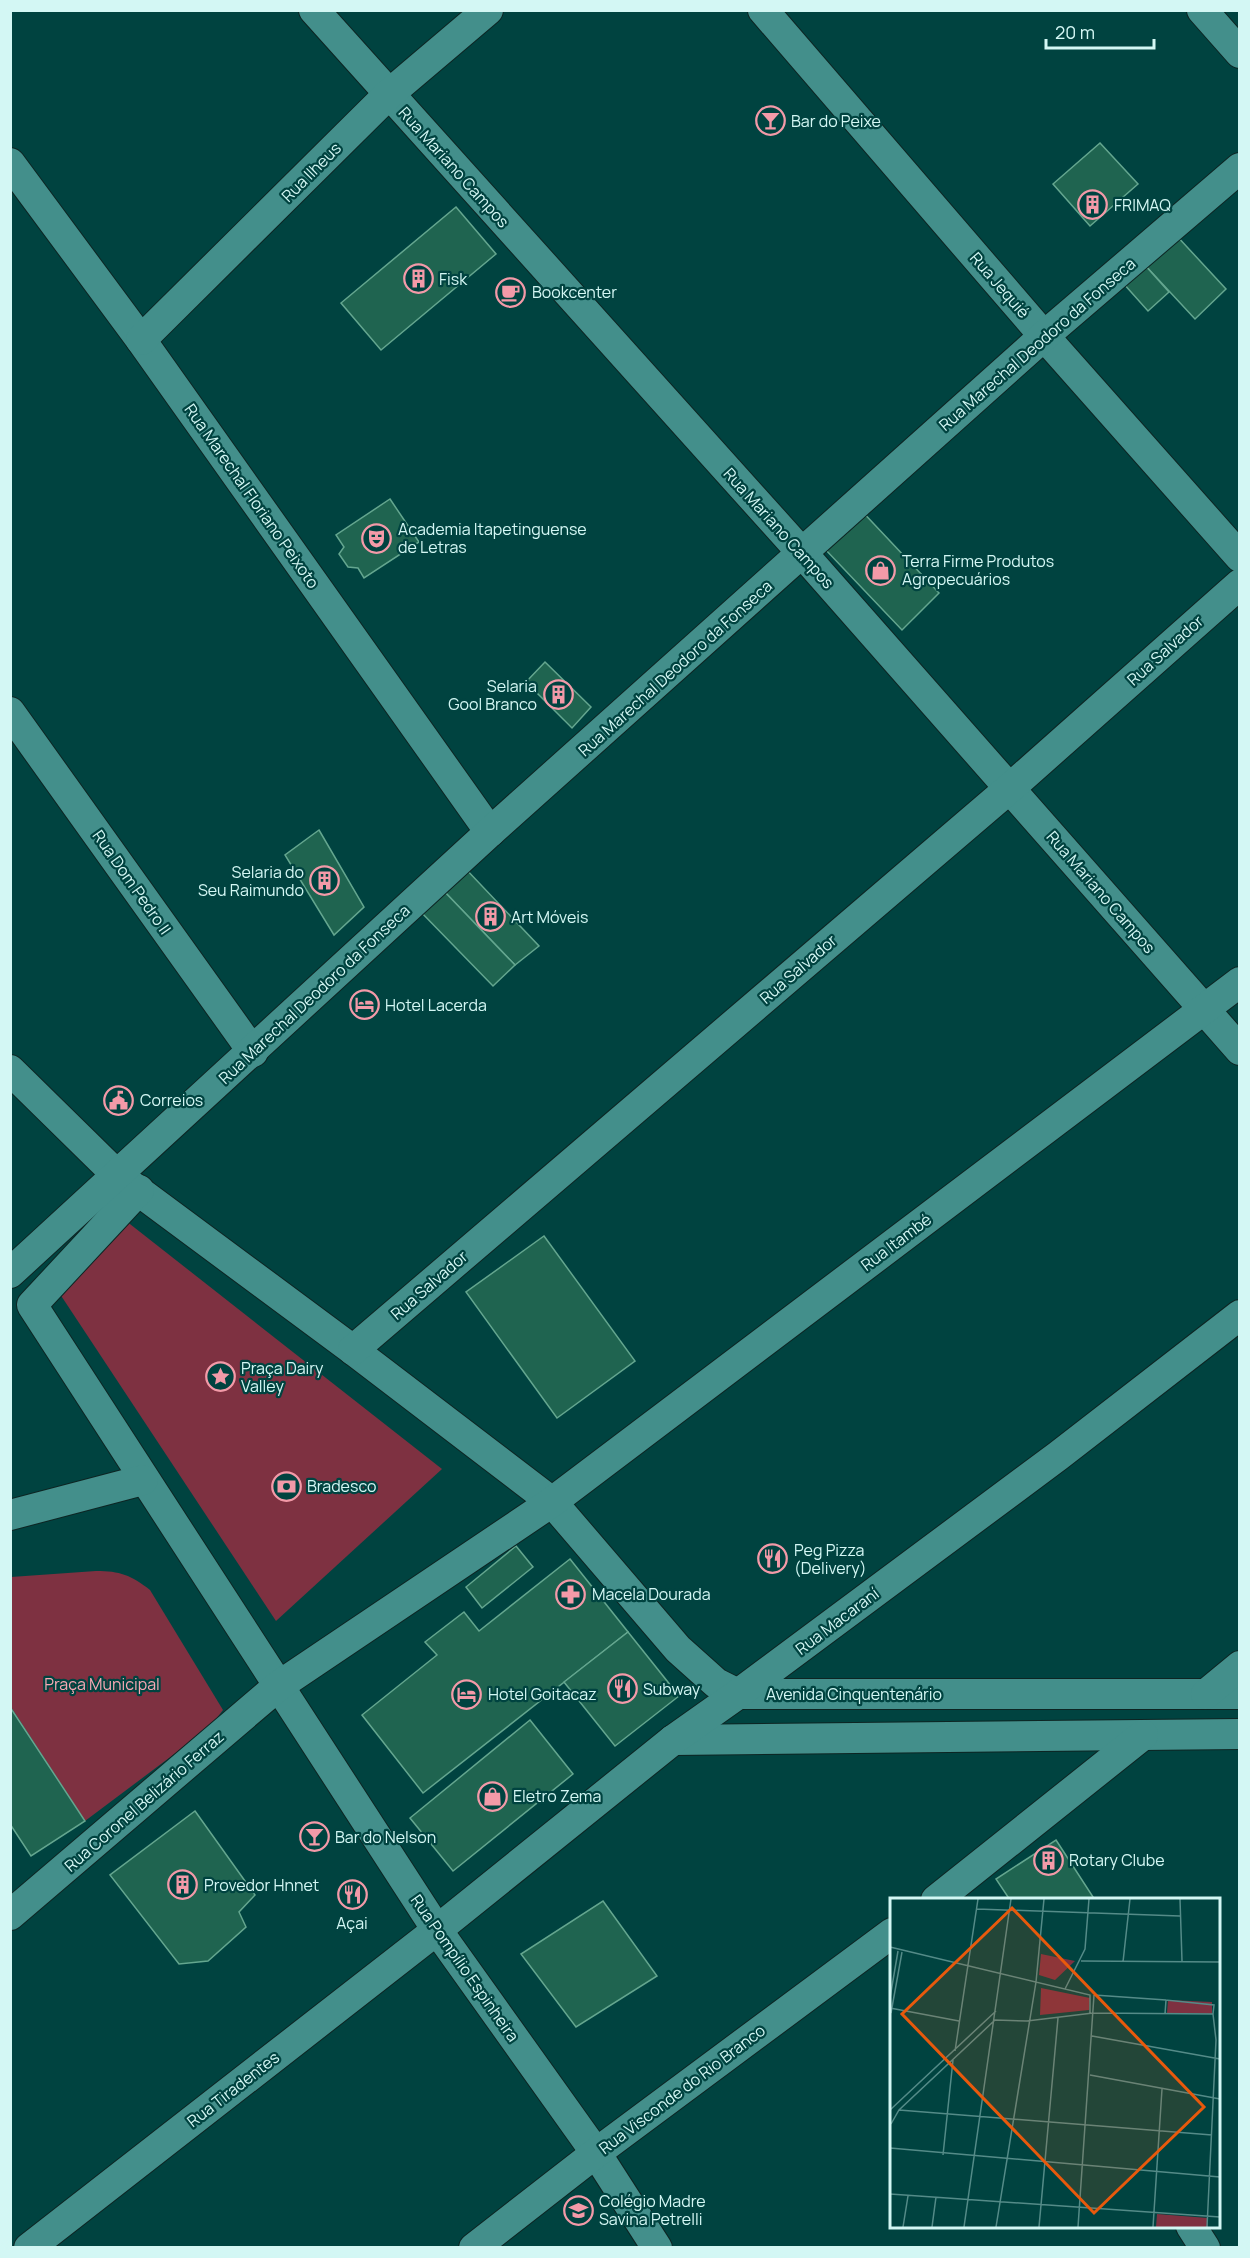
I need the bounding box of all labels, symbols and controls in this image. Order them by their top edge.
scale bar [1046,12,1154,50]
text: 20 m [1055,20,1095,44]
street label: Rua Mariano Campos [394,102,514,232]
bar icon: Bar do Peixe [754,105,786,137]
place label: Bar do Peixe [791,110,881,132]
street label: Rua Ilheus [276,137,346,207]
building icon: FRIMAQ [1077,189,1109,221]
place label: FRIMAQ [1114,194,1171,216]
street label: Rua Jequié [965,247,1035,323]
street label: Rua Marechal Deodoro da Fonseca [934,252,1140,436]
building icon: Fisk [402,263,434,295]
place label: Fisk [439,268,468,290]
cafe icon: Bookcenter [495,276,527,308]
place label: Bookcenter [532,281,617,303]
street label: Rua Marechal Floriano Peixoto [180,399,324,593]
street label: Rua Mariano Campos [719,463,839,593]
place label: Academia Itapetinguense de Letras [398,518,587,558]
theatre icon: Academia Itapetinguense de Letras [361,522,393,554]
place label: Terra Firme Produtos Agropecuários [902,550,1054,590]
shop icon: Terra Firme Produtos Agropecuários [865,554,897,586]
street label: Rua Marechal Deodoro da Fonseca [573,575,777,761]
street label: Rua Salvador [1122,610,1208,690]
place label: Selaria Gool Branco [448,675,537,715]
building icon: Selaria Gool Branco [542,679,574,711]
street label: Rua Dom Pedro II [88,825,176,939]
street label: Rua Mariano Campos [1042,826,1160,958]
place label: Selaria do Seu Raimundo [198,861,304,901]
building icon: Selaria do Seu Raimundo [309,865,341,897]
street label: Rua Marechal Deodoro da Fonseca [214,899,414,1089]
building icon: Art Móveis [474,901,506,933]
place label: Art Móveis [511,906,588,928]
street label: Rua Salvador [755,929,841,1009]
hotel icon: Hotel Lacerda [348,989,380,1021]
place label: Hotel Lacerda [385,994,487,1016]
public building icon: Correios [103,1084,135,1116]
place label: Correios [140,1089,203,1111]
street label: Rua Itambé [856,1208,936,1276]
street label: Rua Salvador [386,1245,472,1325]
place label: Praça Dairy Valley [241,1357,324,1397]
place icon: Praça Dairy Valley [204,1361,236,1393]
bank icon: Bradesco [270,1470,302,1502]
place label: Bradesco [307,1475,376,1497]
place label: Peg Pizza (Delivery) [794,1539,866,1579]
restaurant icon: Peg Pizza (Delivery) [757,1543,789,1575]
pharmacy icon: Macela Dourada [555,1578,587,1610]
street label: Rua Macaraní [791,1582,883,1660]
place label: Macela Dourada [592,1583,711,1605]
park label: Praça Municipal [44,1673,160,1695]
restaurant icon: Subway [606,1673,638,1705]
hotel icon: Hotel Goitacaz [451,1678,483,1710]
place label: Subway [643,1678,701,1700]
place label: Hotel Goitacaz [488,1683,597,1705]
street label: Avenida Cinquentenário [766,1683,942,1705]
street label: Rua Coronel Belizário Ferraz [59,1726,229,1876]
shop icon: Eletro Zema [476,1780,508,1812]
place label: Eletro Zema [513,1785,601,1807]
bar icon: Bar do Nelson [298,1821,330,1853]
place label: Bar do Nelson [335,1826,436,1848]
building icon: Rotary Clube [1032,1844,1064,1876]
place label: Rotary Clube [1069,1849,1165,1871]
building icon: Provedor Hnnet [167,1869,199,1901]
place label: Provedor Hnnet [204,1874,319,1896]
restaurant icon: Açai [336,1879,368,1911]
street label: Rua Pompílio Espinheira [406,1890,524,2046]
inset map [890,1898,1220,2228]
place label: Açai [336,1912,368,1934]
street label: Rua Visconde do Rio Branco [594,2019,770,2159]
street label: Rua Tiradentes [182,2046,284,2132]
place label: Colégio Madre Savina Petrelli [599,2190,706,2230]
school or university icon: Colégio Madre Savina Petrelli [562,2194,594,2226]

